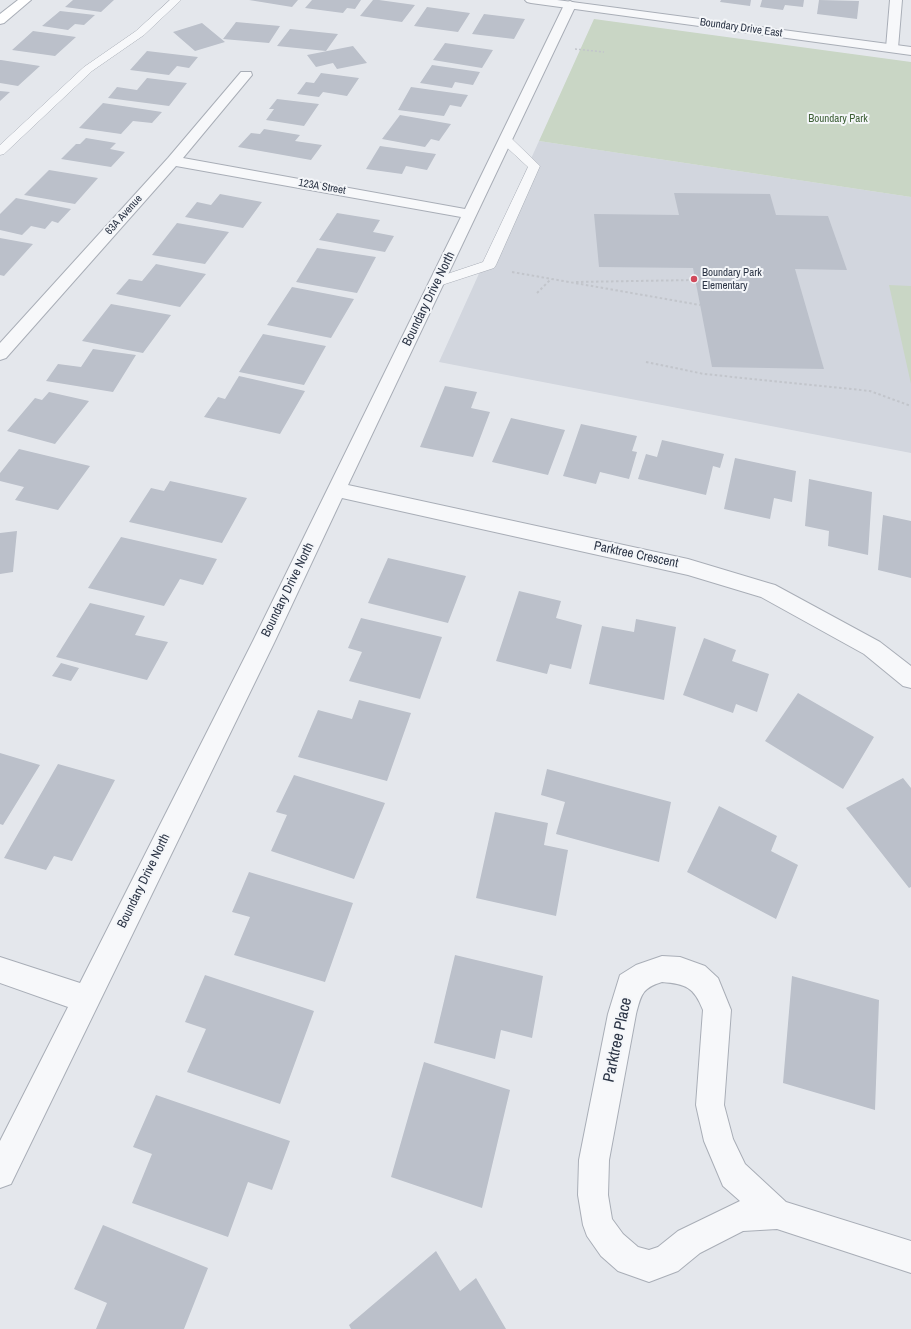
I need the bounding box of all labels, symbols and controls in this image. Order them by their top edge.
street label: Boundary Drive East [699,16,783,40]
park label: Boundary Park [808,112,868,126]
street label: 123A Street [297,176,347,198]
street label: 63A Avenue [103,192,145,238]
street label: Boundary Drive North [399,249,459,349]
place label: Boundary Park Elementary [702,266,762,292]
marker: Boundary Park Elementary [689,274,699,284]
street label: Parktree Crescent [592,538,680,572]
street label: Boundary Drive North [258,540,318,640]
street label: Boundary Drive North [114,831,174,931]
street label: Parktree Place [600,996,636,1084]

